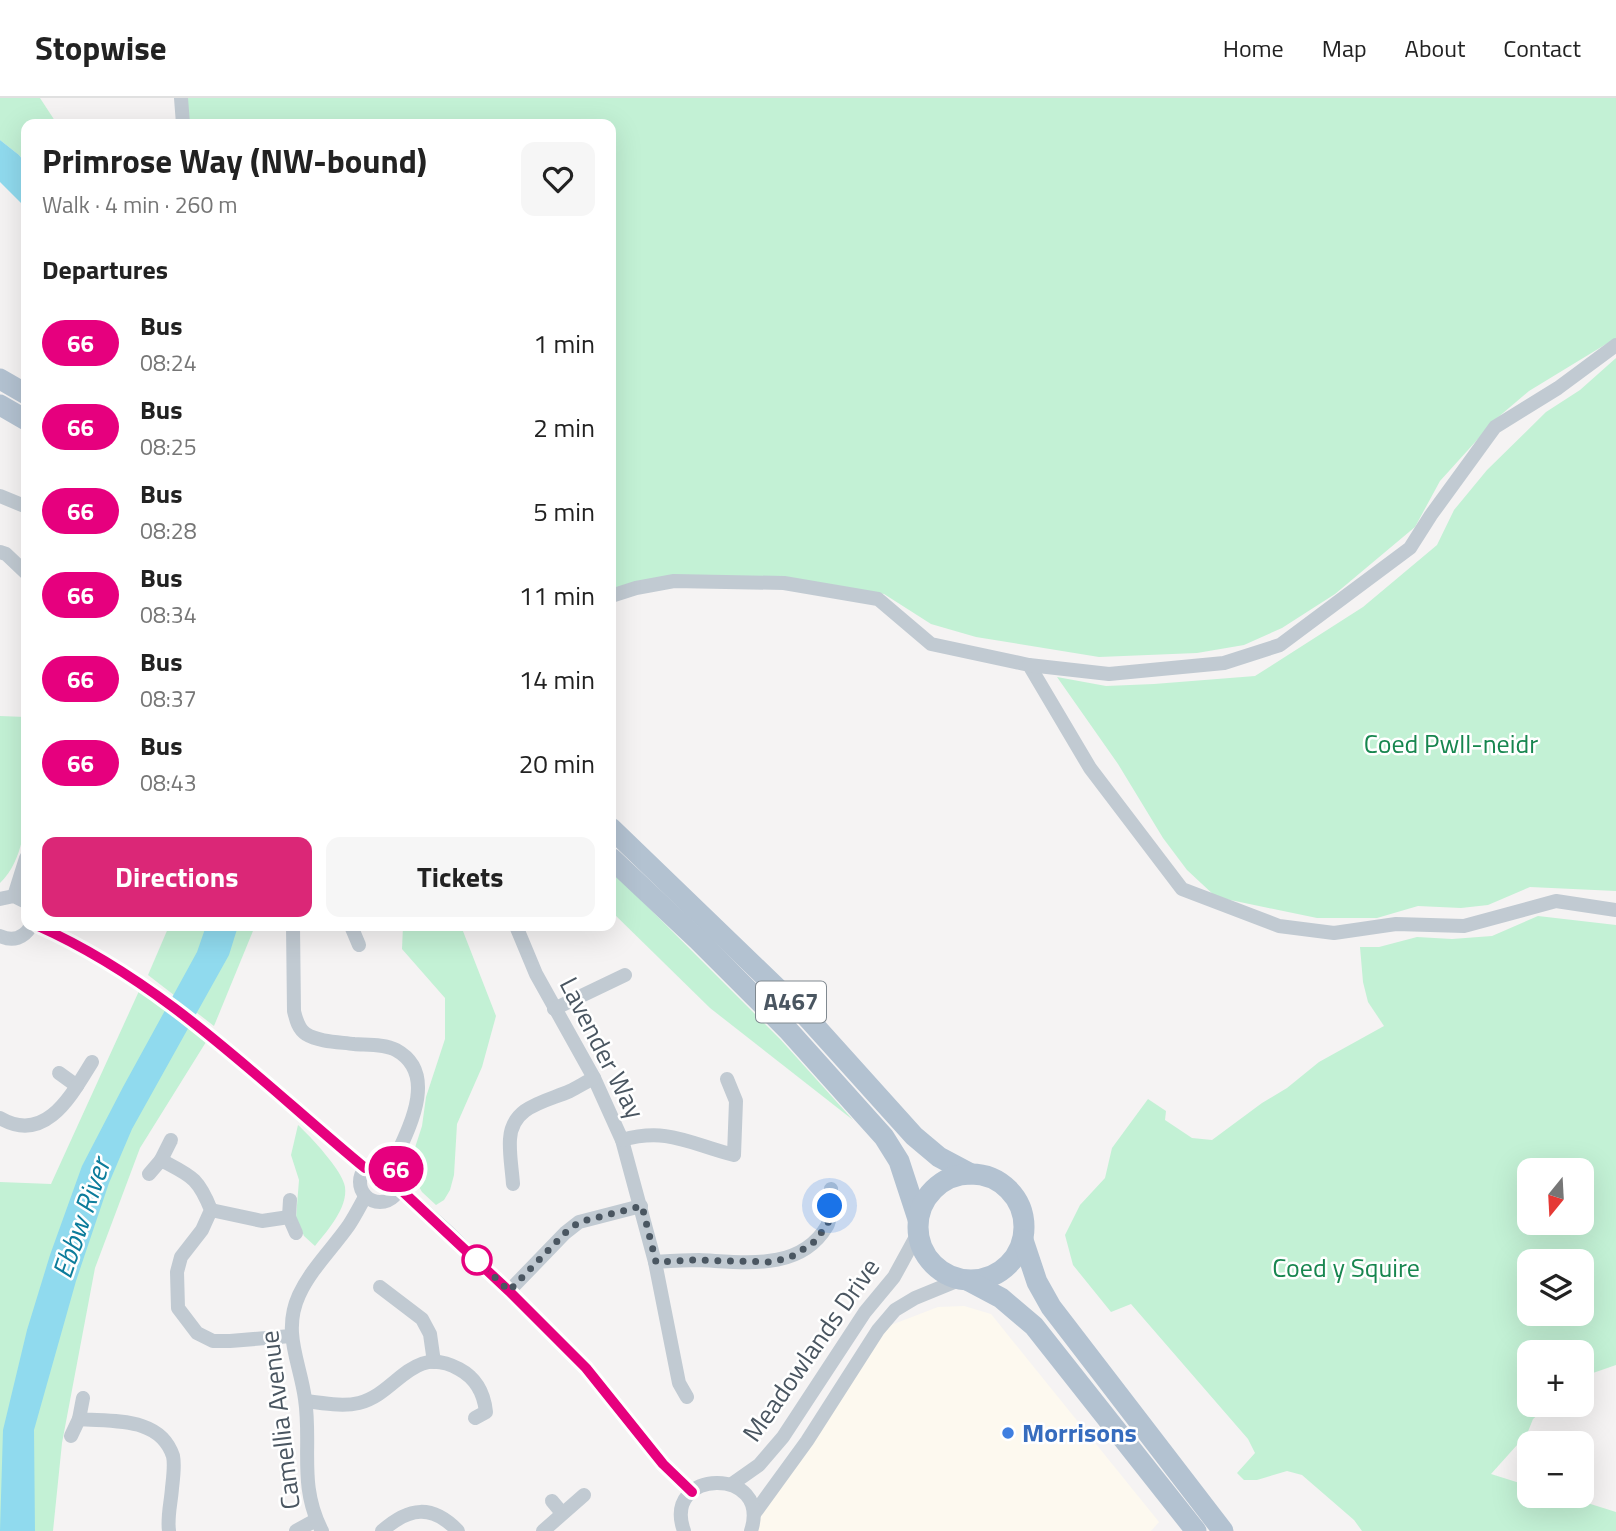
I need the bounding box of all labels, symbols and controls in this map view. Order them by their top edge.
text: Stopwise [35,23,167,73]
text: Home [1223,30,1284,66]
text: Map [1322,30,1367,66]
text: About [1405,30,1465,66]
text: Contact [1503,30,1581,66]
text: Primrose Way (NW-bound) [42,136,427,186]
button: heart [521,142,595,216]
text: Walk · 4 min · 260 m [42,187,238,222]
text: Departures [42,250,168,289]
text: Bus [140,306,182,345]
text: 1 min [533,324,595,363]
text: 66 [67,325,94,361]
text: 08:24 [140,345,197,380]
text: Bus [140,390,182,429]
text: 2 min [533,408,595,447]
text: 66 [67,409,94,445]
text: 08:25 [140,429,197,464]
text: Bus [140,474,182,513]
text: 5 min [533,492,595,531]
text: 66 [67,493,94,529]
text: 08:28 [140,513,197,548]
text: Bus [140,558,182,597]
text: 11 min [519,576,595,615]
text: 66 [67,577,94,613]
text: 08:34 [140,597,197,632]
text: Bus [140,642,182,681]
text: 14 min [519,660,595,699]
text: 66 [67,661,94,697]
text: 08:37 [140,681,197,716]
park label: Coed Pwll-neidr [1364,724,1538,763]
text: Bus [140,726,182,765]
text: 20 min [519,744,595,783]
text: 66 [67,745,94,781]
text: 08:43 [140,765,197,800]
button: Directions [42,837,312,917]
button: Tickets [326,837,595,917]
street label: Lavender Way [550,970,655,1125]
road number: A467 [756,982,826,1022]
line badge: 66 [364,1146,428,1192]
water label: Ebbw River [40,1149,122,1284]
text: 66 [383,1151,409,1187]
north arrow [1517,1158,1594,1236]
map controls [1517,1158,1594,1508]
your location [812,1188,847,1223]
unlabelled marker [462,1245,492,1275]
park label: Coed y Squire [1272,1248,1420,1287]
button: layers [1517,1249,1594,1326]
street label: Meadowlands Drive [733,1250,889,1450]
street label: Camellia Avenue [249,1328,310,1512]
button: + [1517,1340,1594,1417]
place label: Morrisons [1022,1413,1137,1452]
marker: Morrisons [1000,1425,1016,1441]
button: − [1517,1431,1594,1508]

